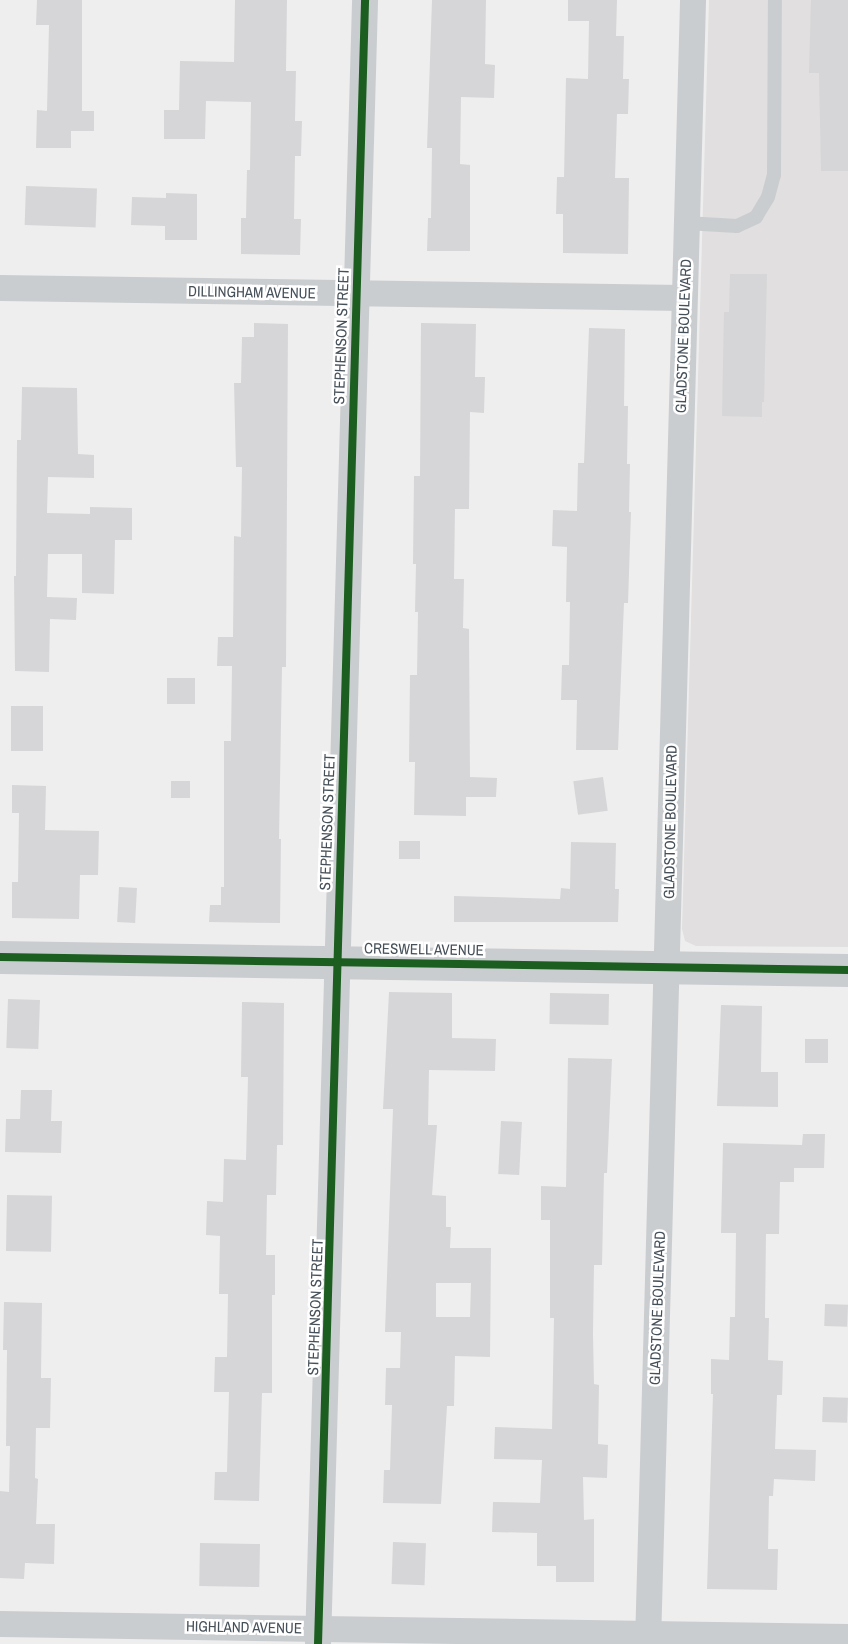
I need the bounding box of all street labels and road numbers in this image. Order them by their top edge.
street label: GLADSTONE BOULEVARD [671,259,695,413]
street label: STEPHENSON STREET [330,267,352,405]
street label: DILLINGHAM AVENUE [188,282,316,302]
street label: GLADSTONE BOULEVARD [660,745,680,899]
street label: STEPHENSON STREET [316,753,338,891]
street label: CRESWELL AVENUE [363,939,485,959]
street label: GLADSTONE BOULEVARD [645,1231,669,1385]
street label: STEPHENSON STREET [304,1238,326,1376]
street label: HIGHLAND AVENUE [186,1617,302,1637]

